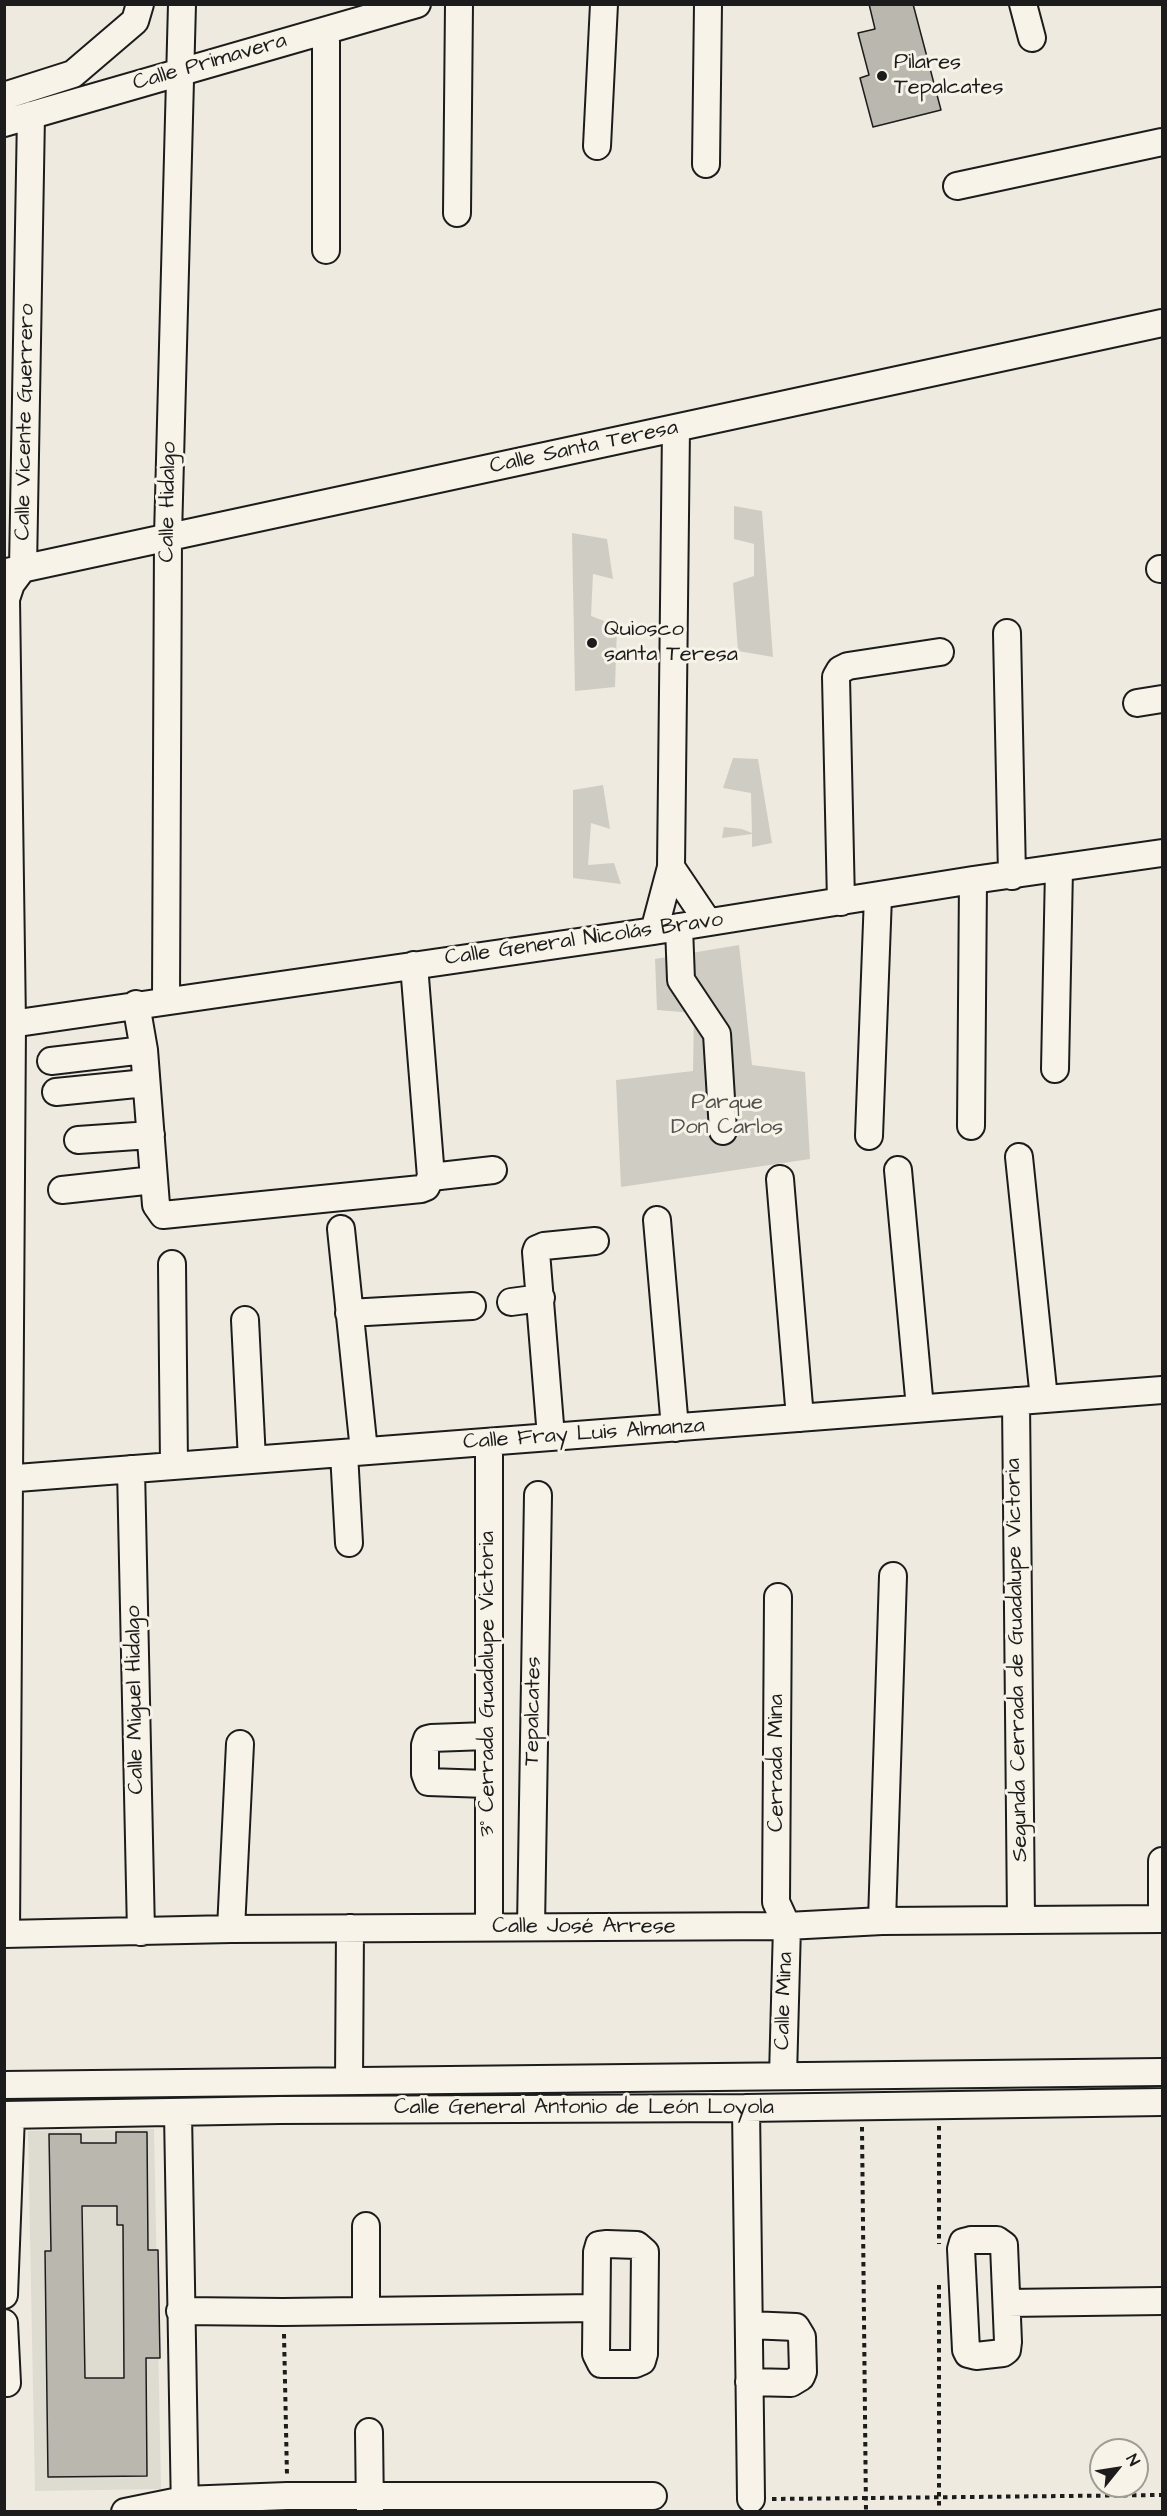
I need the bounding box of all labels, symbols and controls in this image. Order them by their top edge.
street label: Calle Primavera [130,28,290,98]
place label: Pilares Tepalcates [894,50,1003,101]
marker: Pilares Tepalcates [875,69,889,83]
street label: Calle Vicente Guerrero [11,303,41,541]
street label: Calle Santa Teresa [488,415,680,481]
street label: Calle Hidalgo [155,441,183,563]
place label: Quiosco santa Teresa [604,617,738,668]
marker: Quiosco santa Teresa [585,636,599,650]
street label: Calle General Nicolás Bravo [443,907,725,973]
park label: Parque Don Carlos [671,1090,783,1142]
street label: Calle Fray Luis Almanza [462,1413,706,1457]
street label: Segunda Cerrada de Guadalupe Victoria [1001,1458,1035,1862]
street label: 3˚ Cerrada Guadalupe Victoria [475,1531,501,1837]
street label: Calle Miguel Hidalgo [121,1605,151,1795]
street label: Tepalcates [520,1656,548,1766]
street label: Cerrada Mina [764,1694,790,1832]
street label: Calle José Arrese [492,1914,676,1940]
street label: Calle Mina [770,1952,800,2050]
street label: Calle General Antonio de León Loyola [394,2095,774,2121]
north arrow [1089,2438,1149,2498]
text: N [1121,2450,1145,2470]

